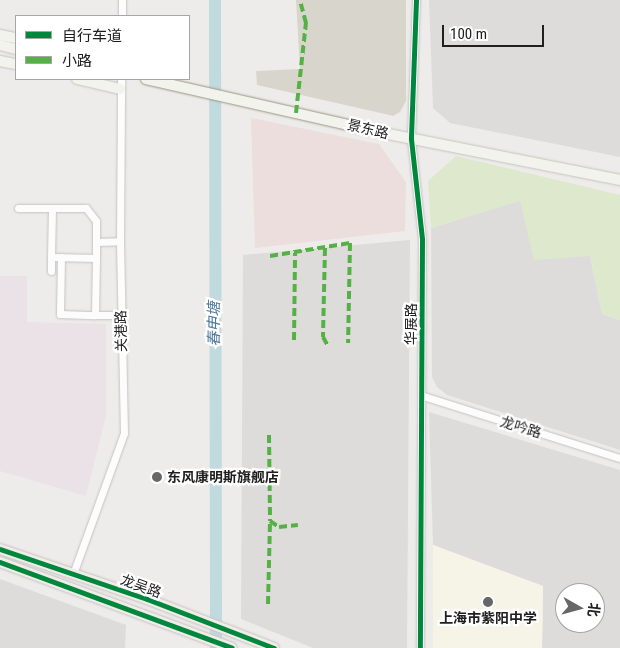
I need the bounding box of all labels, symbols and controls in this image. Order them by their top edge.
legend [15,15,190,80]
scale bar [445,15,548,47]
text: 100 m [450,25,487,43]
text: 自行车道 [62,27,122,45]
text: 小路 [62,52,92,70]
street label: 景东路 [346,116,390,142]
water label: 春申塘 [206,302,224,346]
street label: 华展路 [403,303,419,345]
street label: 关港路 [112,310,130,352]
street label: 龙吟路 [498,413,544,441]
place label: 东风康明斯旗舰店 [167,469,279,485]
marker: 东风康明斯旗舰店 [151,471,163,483]
street label: 龙吴路 [118,571,164,601]
north arrow [555,583,605,633]
marker: 上海市紫阳中学 [482,596,494,608]
text: 北 [585,602,603,618]
place label: 上海市紫阳中学 [439,610,537,626]

